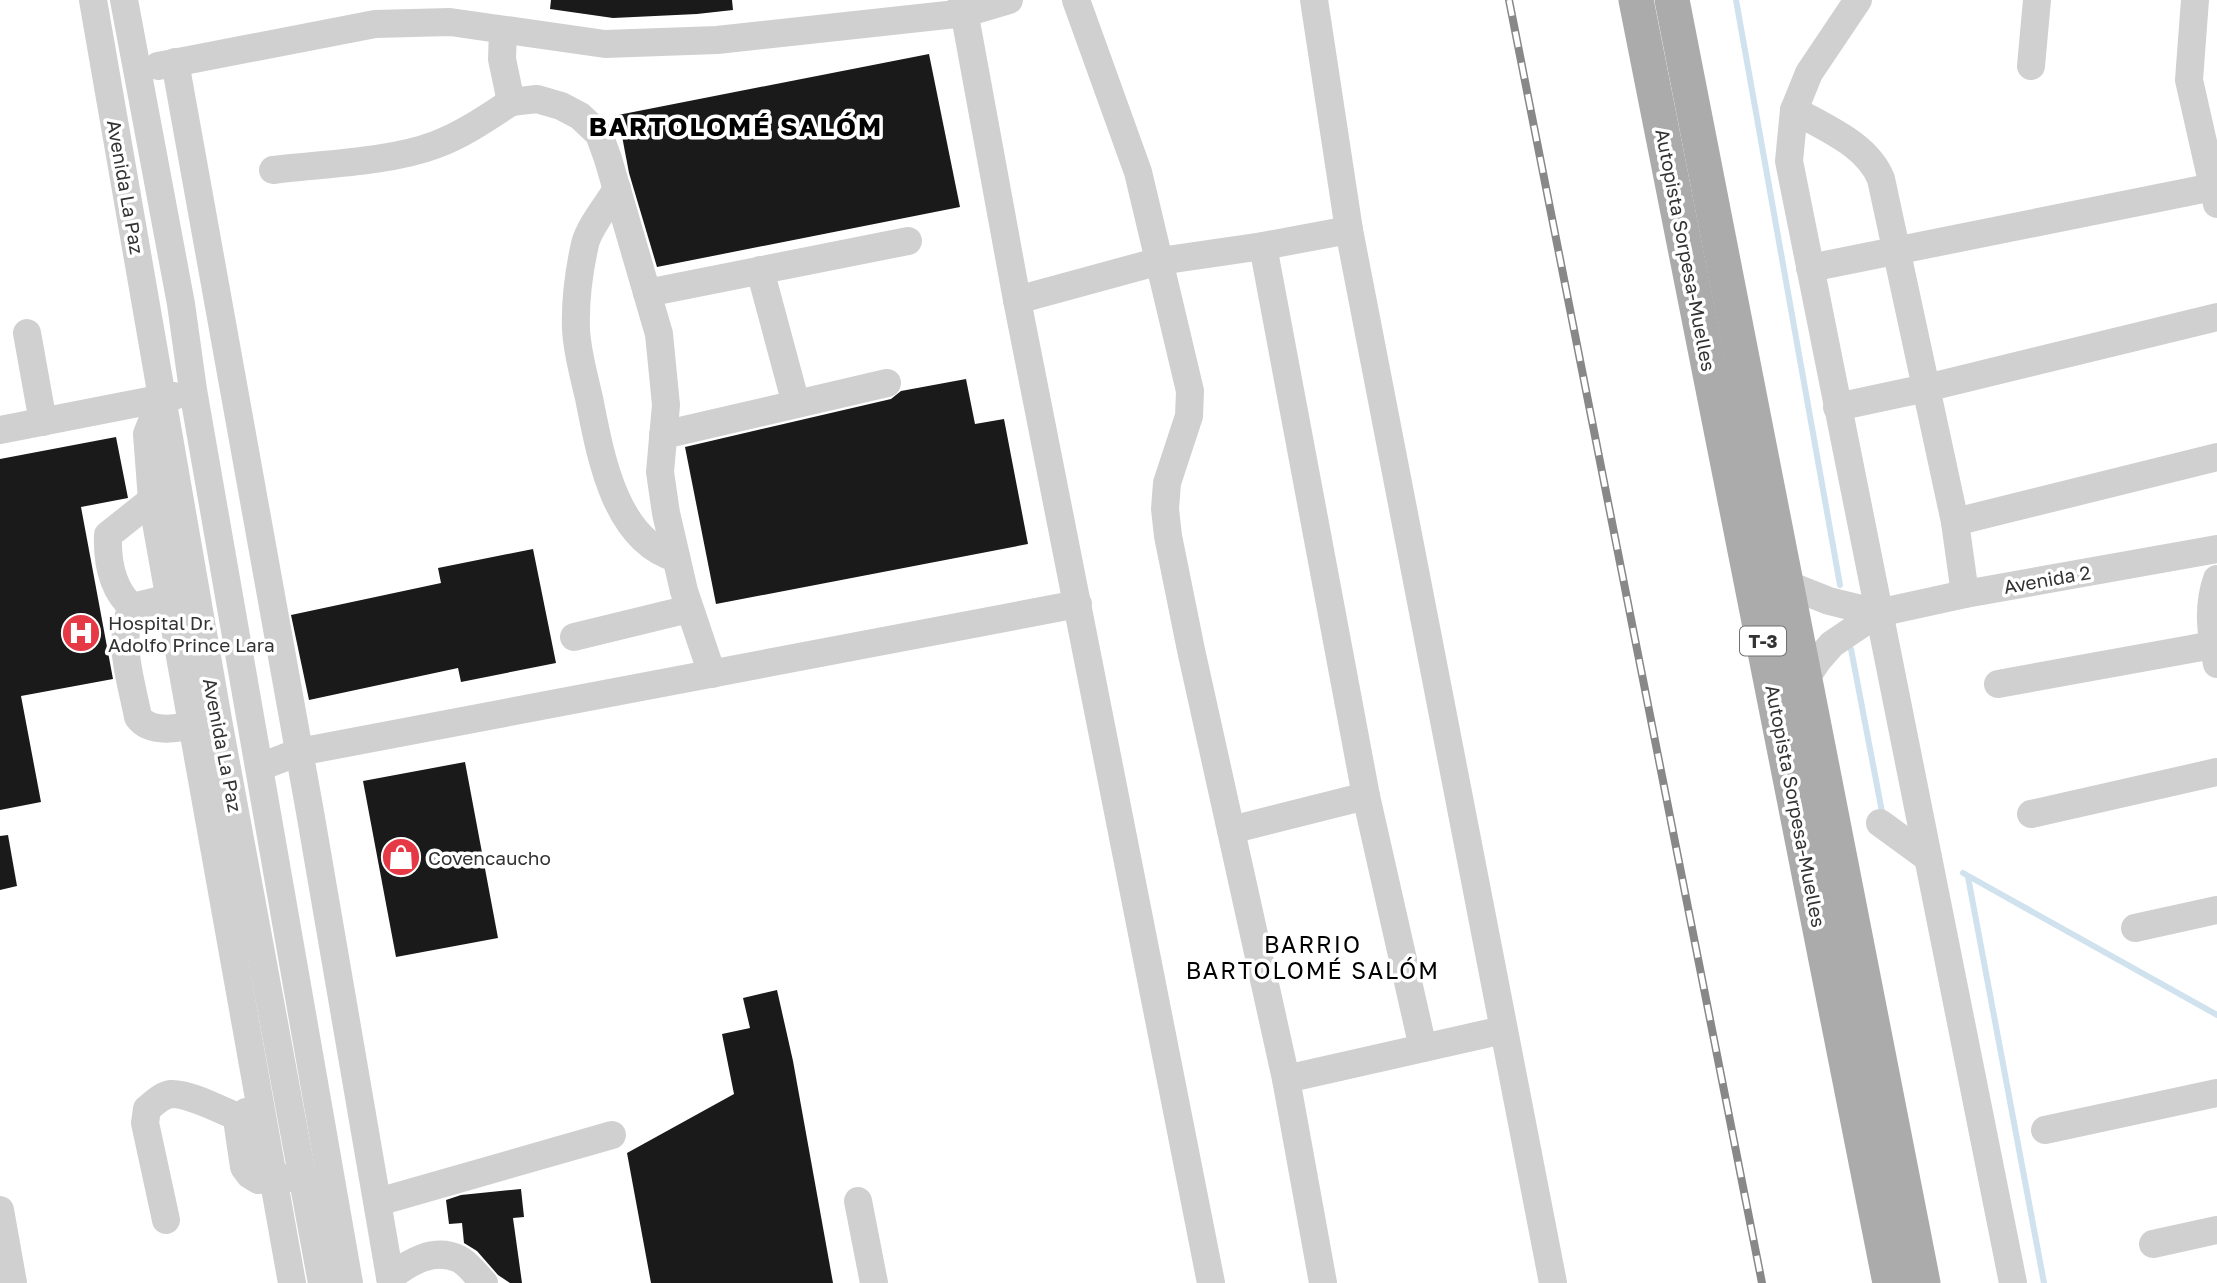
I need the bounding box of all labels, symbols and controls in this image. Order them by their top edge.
district label: BARTOLOMÉ SALÓM [589,111,883,142]
street label: Avenida La Paz [103,118,149,256]
street label: Autopista Sorpesa-Muelles [1651,127,1721,373]
street label: Avenida 2 [2002,560,2092,598]
place label: Hospital Dr. Adolfo Prince Lara [108,611,275,656]
hospital icon: Hospital Dr. Adolfo Prince Lara [60,612,102,654]
road number: T-3 [1740,626,1786,656]
street label: Avenida La Paz [199,676,247,814]
street label: Autopista Sorpesa-Muelles [1761,683,1831,929]
shop icon: Covencaucho [380,836,422,878]
place label: Covencaucho [428,846,551,869]
district label: BARRIO BARTOLOMÉ SALÓM [1186,930,1440,984]

